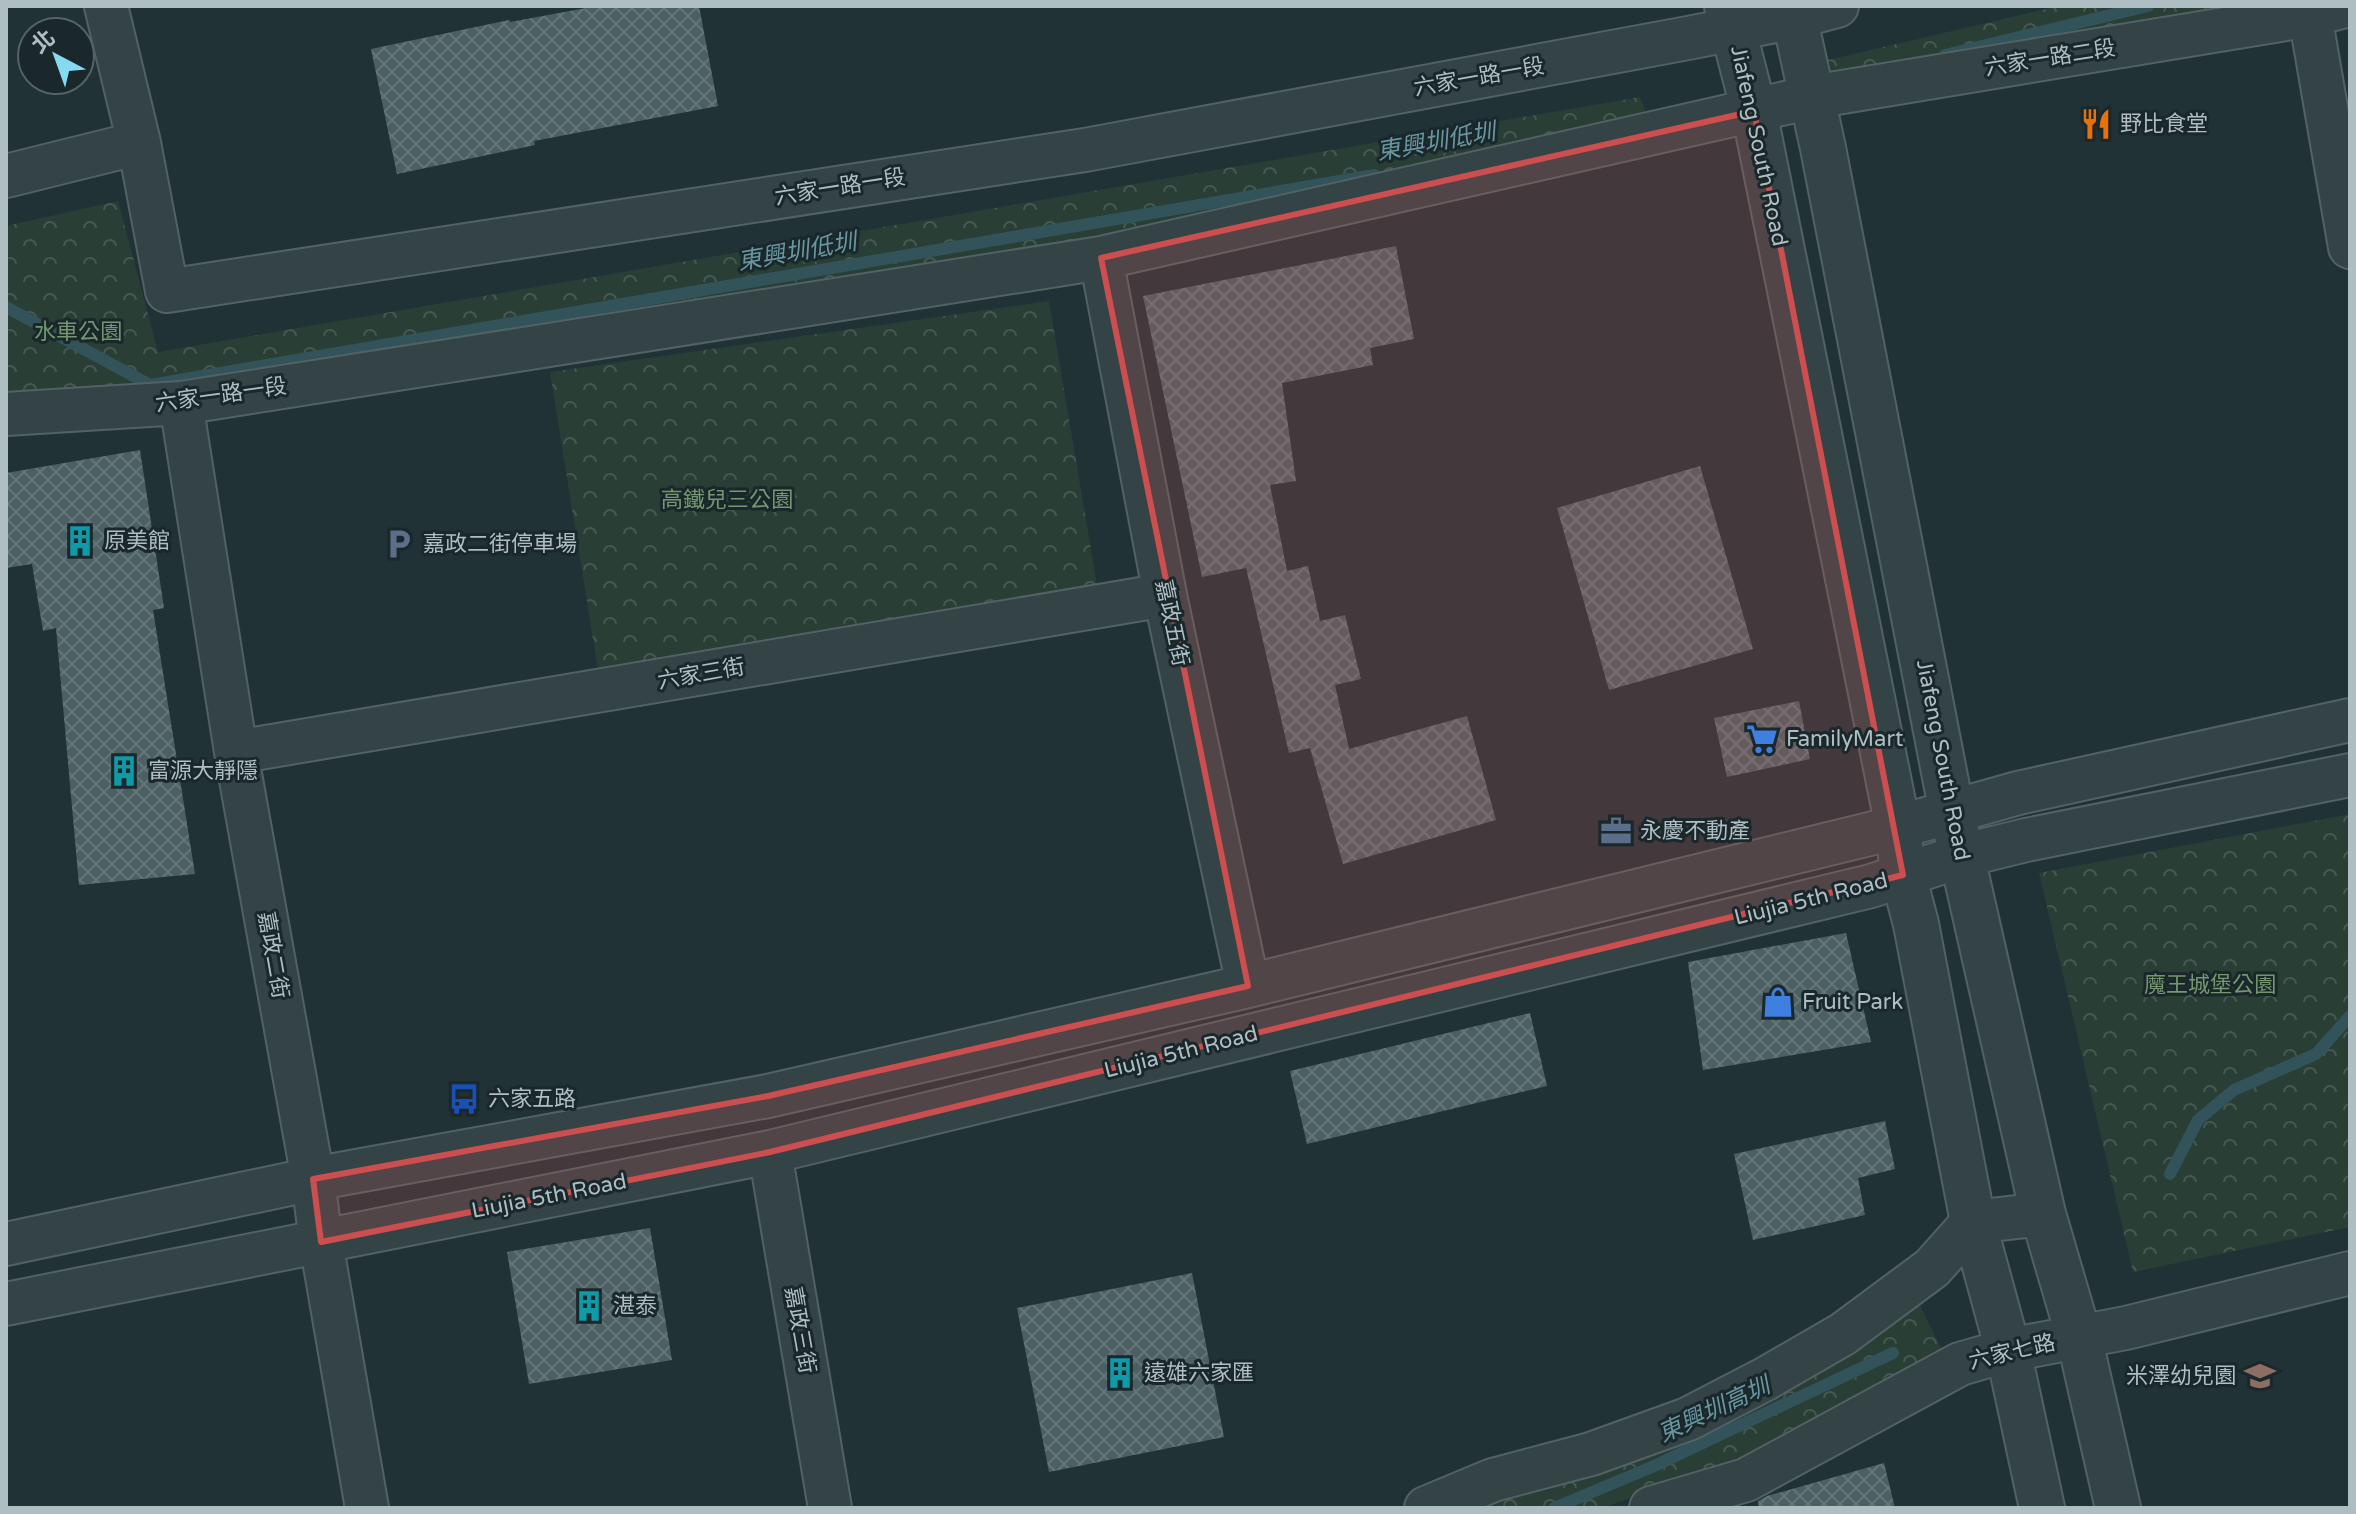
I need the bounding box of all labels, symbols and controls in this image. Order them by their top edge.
north arrow [16,16,96,96]
text: 北 [27,25,60,59]
street label: 六家一路二段 [1983,35,2117,81]
street label: Jiafeng South Road [1725,43,1793,249]
street label: 六家一路一段 [1412,53,1546,101]
restaurant icon: 野比食堂 [2079,107,2113,141]
place label: 野比食堂 [2120,111,2208,137]
water label: 東興圳低圳 [1374,117,1501,167]
street label: 六家一路一段 [773,164,907,210]
water label: 東興圳低圳 [735,227,862,277]
park label: 水車公園 [34,319,122,345]
street label: 六家一路一段 [154,373,288,417]
park label: 高鐵兒三公園 [661,487,793,513]
building icon: 原美館 [63,524,97,558]
parking icon: 嘉政二街停車場 [382,527,416,561]
place label: 原美館 [104,528,170,554]
place label: 嘉政二街停車場 [423,531,577,557]
street label: 嘉政五街 [1150,577,1194,669]
street label: 六家三街 [655,654,747,694]
street label: Jiafeng South Road [1911,657,1975,863]
supermarket icon: FamilyMart [1745,722,1779,756]
place label: FamilyMart [1786,726,1903,752]
building icon: 富源大靜隱 [107,754,141,788]
place label: 富源大靜隱 [148,758,258,784]
office icon: 永慶不動產 [1599,814,1633,848]
place label: 永慶不動產 [1640,818,1750,844]
street label: Liujia 5th Road [1732,867,1890,931]
street label: 嘉政二街 [253,909,293,1001]
park label: 魔王城堡公園 [2144,972,2276,998]
shop icon: Fruit Park [1761,985,1795,1019]
place label: Fruit Park [1802,989,1903,1015]
street label: Liujia 5th Road [1102,1020,1260,1084]
bus stop icon: 六家五路 [447,1082,481,1116]
place label: 六家五路 [488,1086,576,1112]
street label: Liujia 5th Road [469,1168,629,1224]
street label: 嘉政三街 [780,1284,820,1376]
building icon: 湛泰 [572,1289,606,1323]
place label: 湛泰 [613,1293,657,1319]
street label: 六家七路 [1966,1329,2058,1375]
building icon: 遠雄六家匯 [1103,1356,1137,1390]
school or university icon: 米澤幼兒園 [2243,1359,2277,1393]
place label: 遠雄六家匯 [1144,1360,1254,1386]
place label: 米澤幼兒園 [2126,1363,2236,1389]
water label: 東興圳高圳 [1653,1370,1777,1448]

